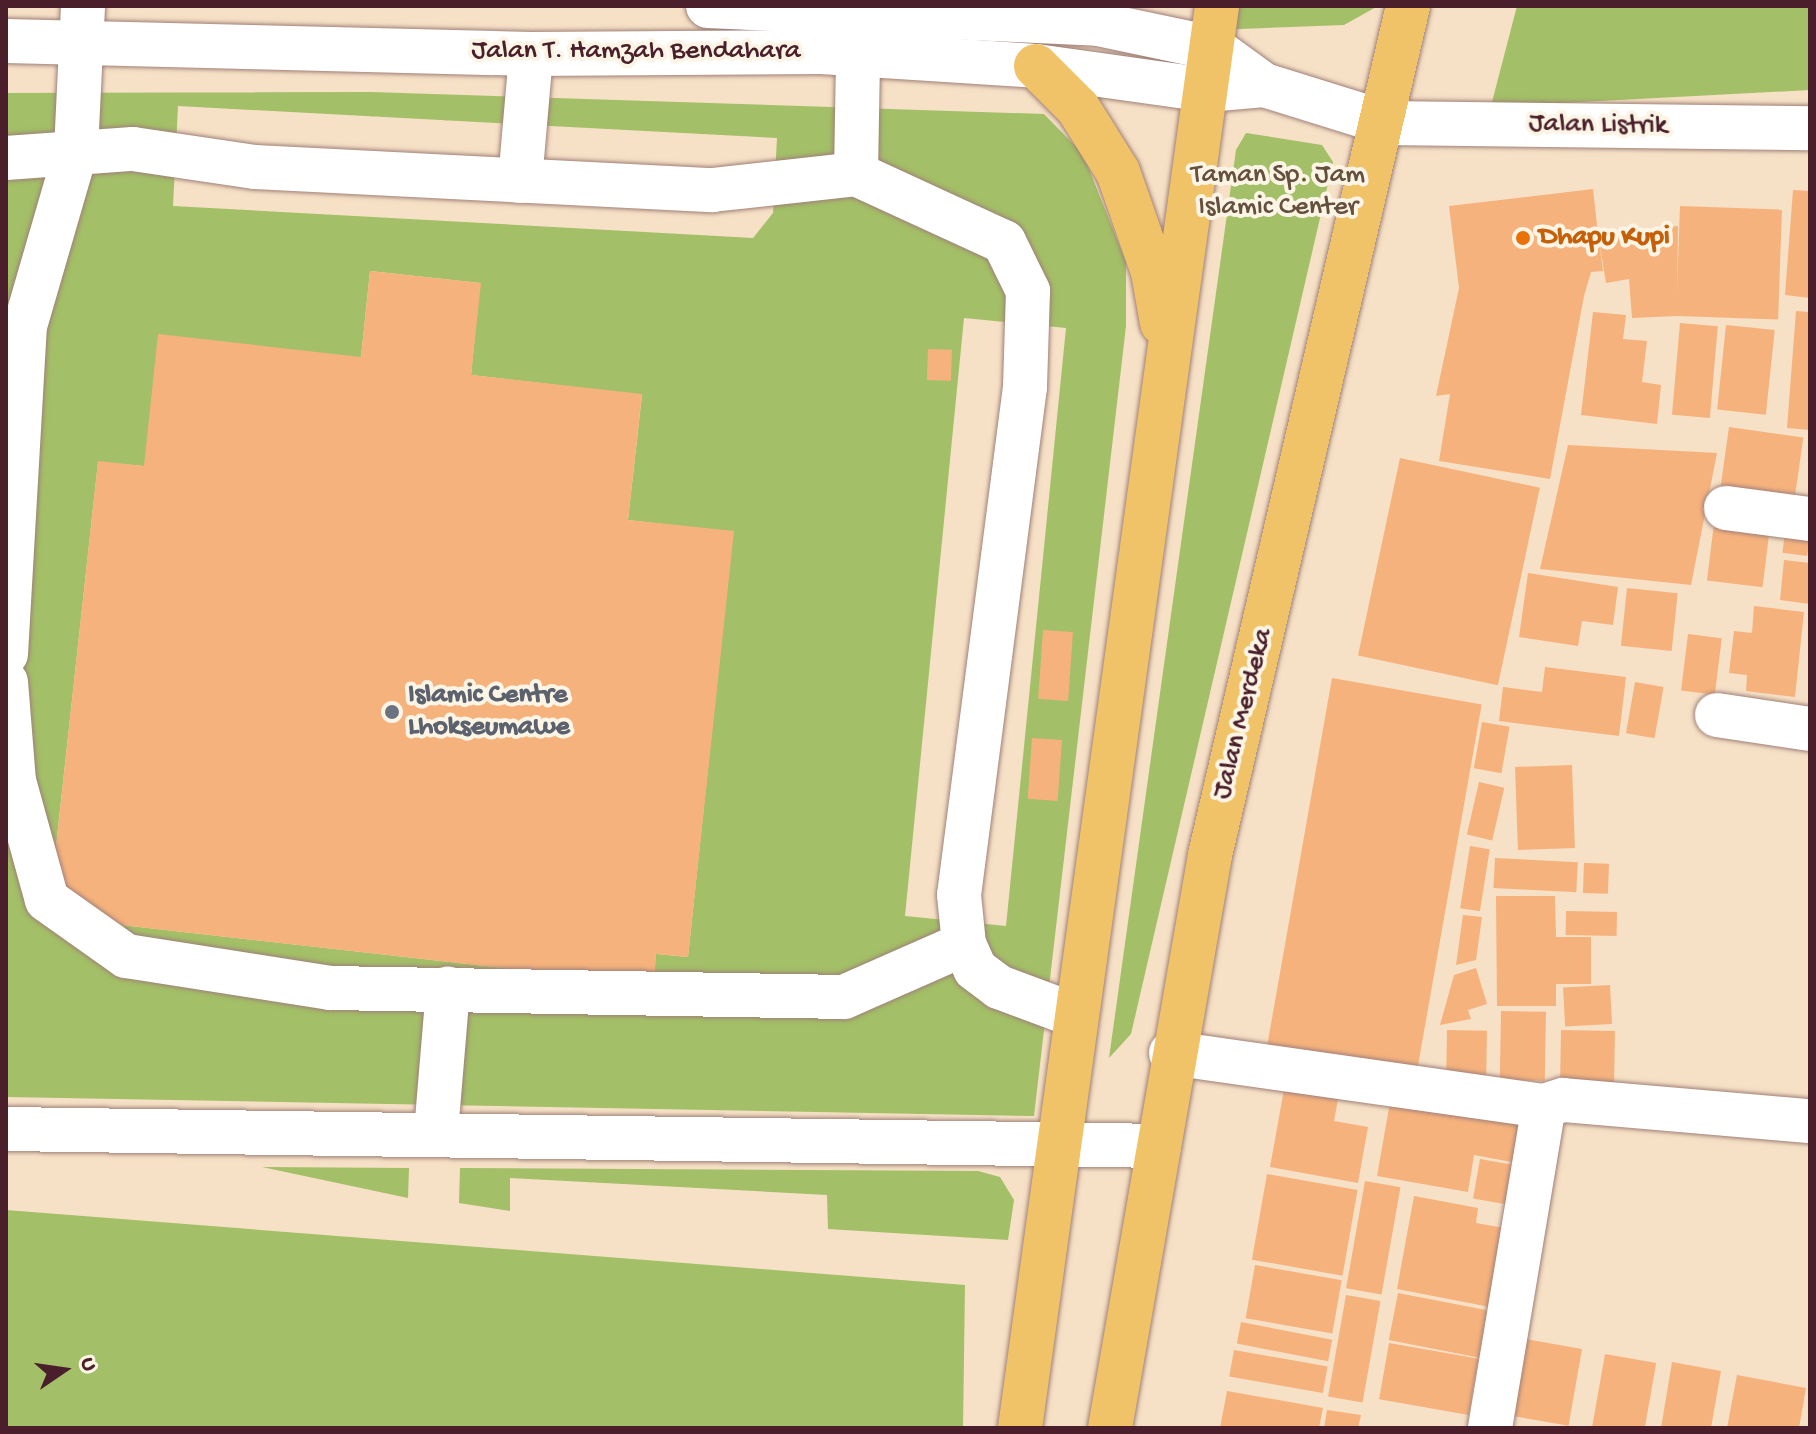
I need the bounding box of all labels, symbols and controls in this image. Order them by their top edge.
street label: Jalan T. Hamzah Bendahara [471,35,801,69]
street label: Jalan Listrik [1528,108,1668,144]
park label: Taman Sp. Jam Islamic Center [1191,159,1365,225]
place label: Dhapu Kupi [1539,221,1670,255]
marker: Dhapu Kupi [1514,229,1532,247]
street label: Jalan Merdeka [1207,625,1281,803]
place label: Islamic Centre Lhokseumawe [408,679,570,745]
marker: Islamic Centre Lhokseumawe [383,703,401,721]
north arrow [24,1330,104,1410]
text: U [73,1355,101,1374]

